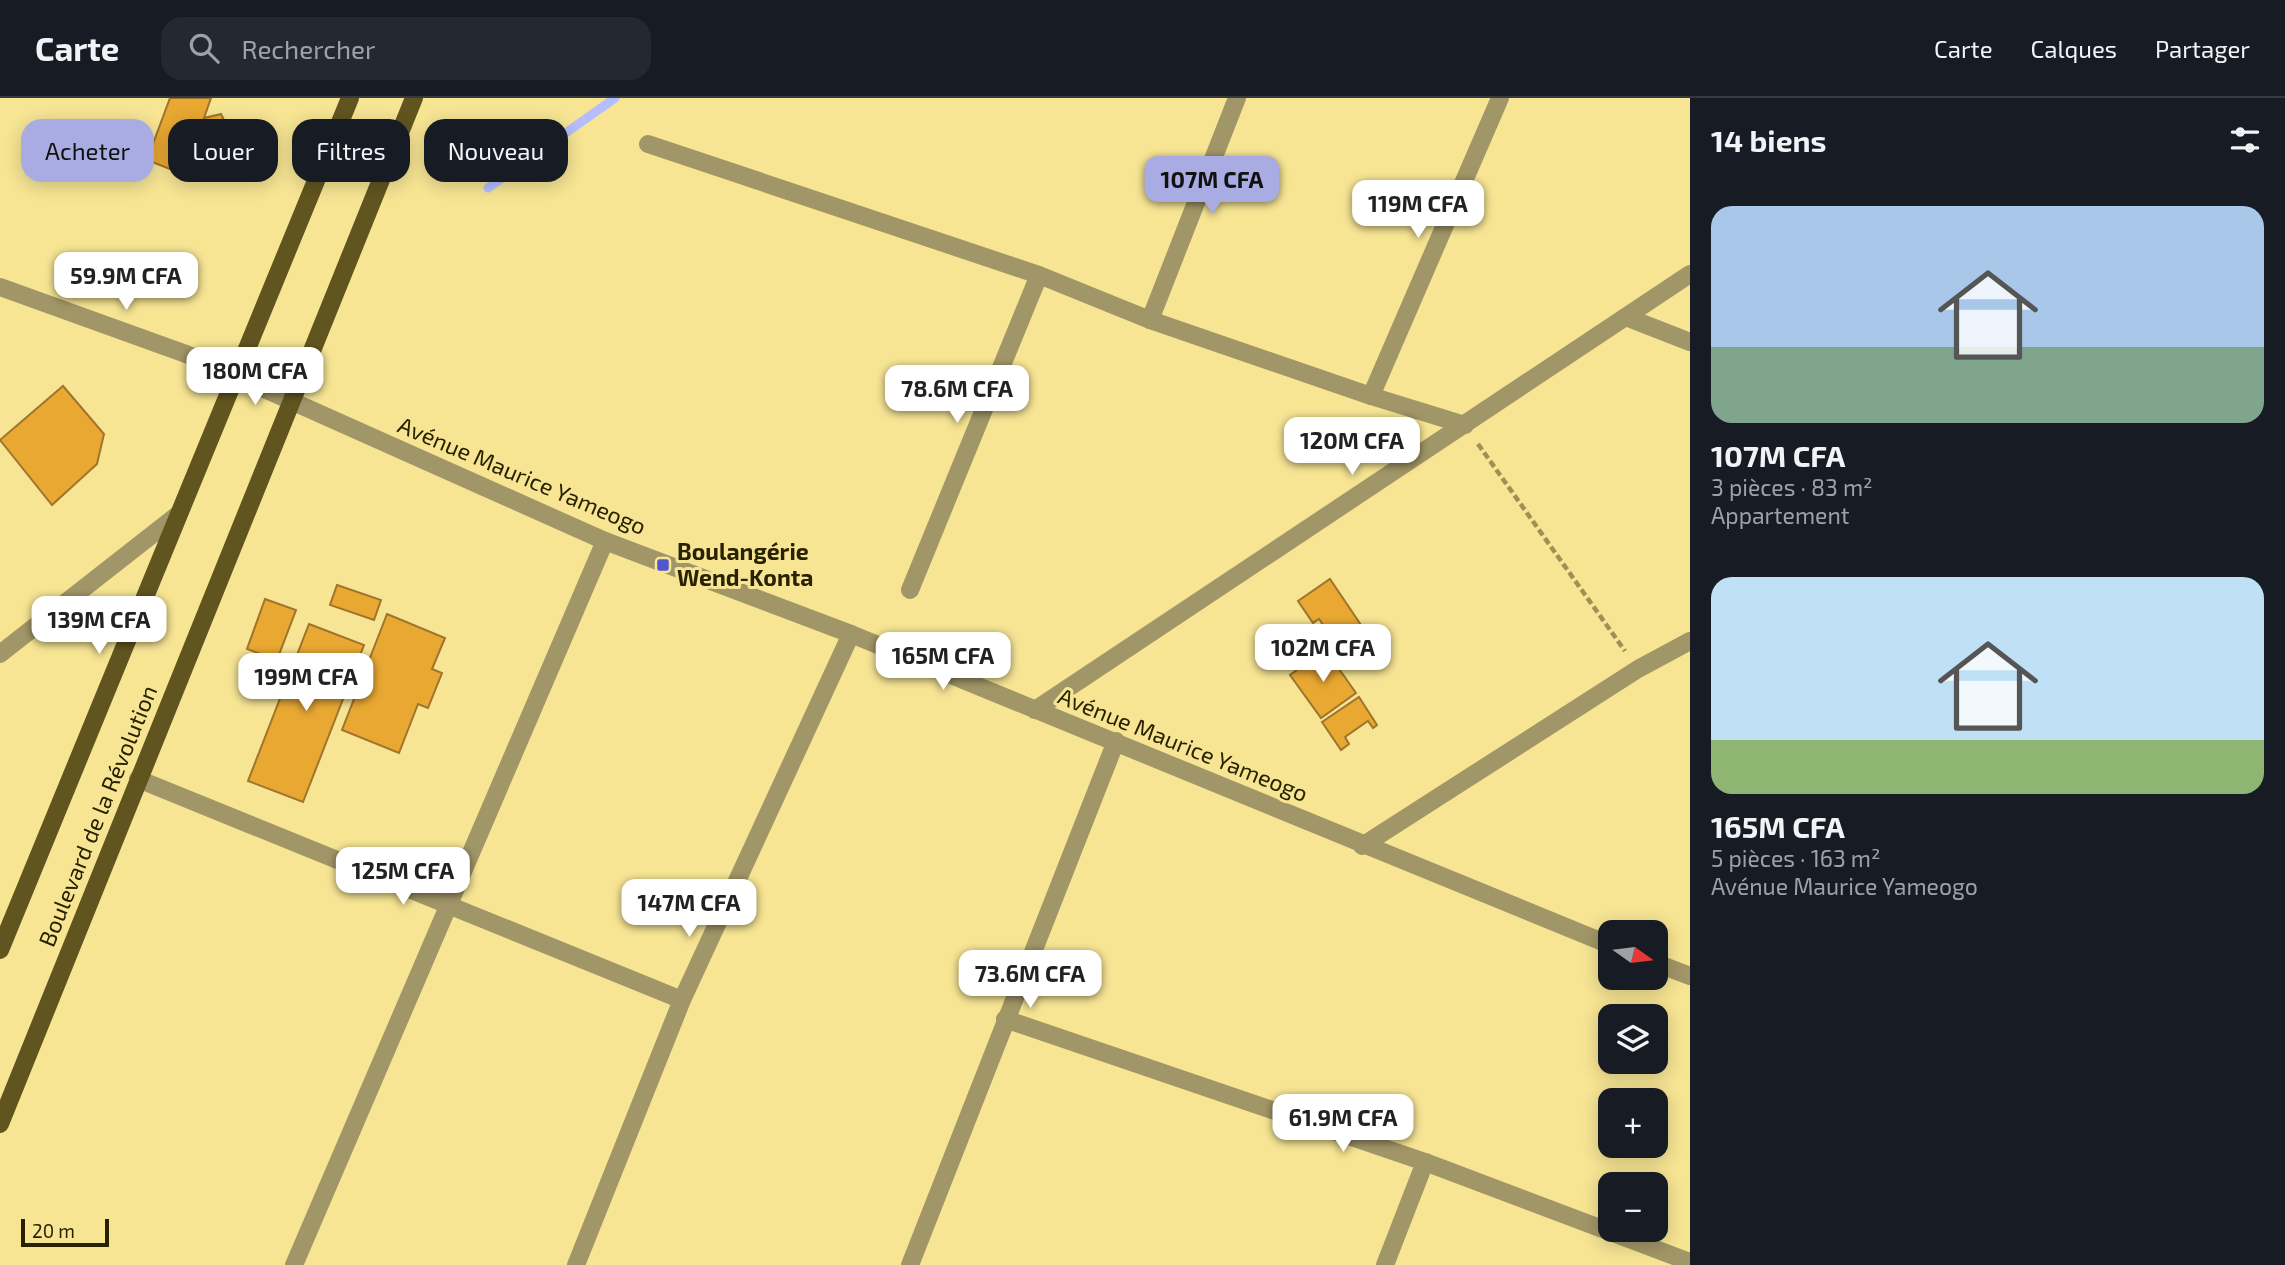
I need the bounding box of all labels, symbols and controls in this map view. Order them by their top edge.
search box [161,17,651,80]
text: Carte [35,28,119,68]
icon: search [185,29,223,67]
text: Rechercher [241,33,375,64]
text: Carte [1934,34,1993,63]
text: Calques [2031,34,2117,63]
text: Partager [2155,34,2250,63]
chip: Acheter [21,119,154,182]
chip: Louer [168,119,278,182]
chip: Filtres [292,119,410,182]
chip: Nouveau [424,119,568,182]
icon: filters [2226,121,2264,159]
text: 14 biens [1711,122,1827,158]
pin: 107M CFA [1140,156,1284,216]
text: 107M CFA [1161,165,1263,193]
pin: 119M CFA [1346,180,1490,240]
text: 119M CFA [1368,189,1468,217]
pin: 59.9M CFA [46,252,206,312]
icon: home [1925,252,2051,378]
text: 59.9M CFA [70,261,182,289]
pin: 180M CFA [183,348,327,407]
text: 180M CFA [202,356,308,384]
pin: 78.6M CFA [877,366,1037,425]
text: 78.6M CFA [901,374,1013,402]
street label: Avénue Maurice Yameogo [394,410,651,540]
pin: 120M CFA [1280,418,1424,477]
text: 120M CFA [1300,426,1404,454]
text: 107M CFA [1711,437,1845,473]
text: 3 pièces · 83 m² [1711,473,1873,501]
text: Appartement [1711,501,1850,529]
place label: Boulangérie Wend-Konta [677,537,813,591]
marker: Boulangérie Wend-Konta [655,557,671,573]
pin: 139M CFA [27,596,171,656]
text: 139M CFA [48,605,150,633]
icon: home [1925,623,2051,749]
pin: 102M CFA [1251,624,1395,684]
pin: 165M CFA [871,632,1015,692]
text: 102M CFA [1271,633,1375,661]
text: 165M CFA [892,641,994,669]
pin: 199M CFA [234,654,378,713]
text: 199M CFA [254,662,358,690]
street label: Boulevard de la Révolution [32,681,162,950]
street label: Avénue Maurice Yameogo [1054,681,1312,807]
text: 165M CFA [1711,808,1845,844]
text: 5 pièces · 163 m² [1711,844,1881,872]
pin: 125M CFA [331,848,475,907]
text: 125M CFA [352,856,454,884]
text: Avénue Maurice Yameogo [1711,872,1978,900]
pin: 147M CFA [617,880,761,939]
text: 147M CFA [637,888,741,916]
north arrow [1598,920,1668,990]
map controls [1598,920,1668,1242]
pin: 73.6M CFA [950,950,1110,1010]
text: 73.6M CFA [975,959,1085,987]
button: layers [1598,1004,1668,1074]
button: + [1598,1088,1668,1158]
pin: 61.9M CFA [1263,1094,1423,1154]
text: 61.9M CFA [1288,1103,1398,1131]
button: − [1598,1172,1668,1242]
scale bar [21,1216,108,1248]
text: 20 m [32,1219,75,1242]

